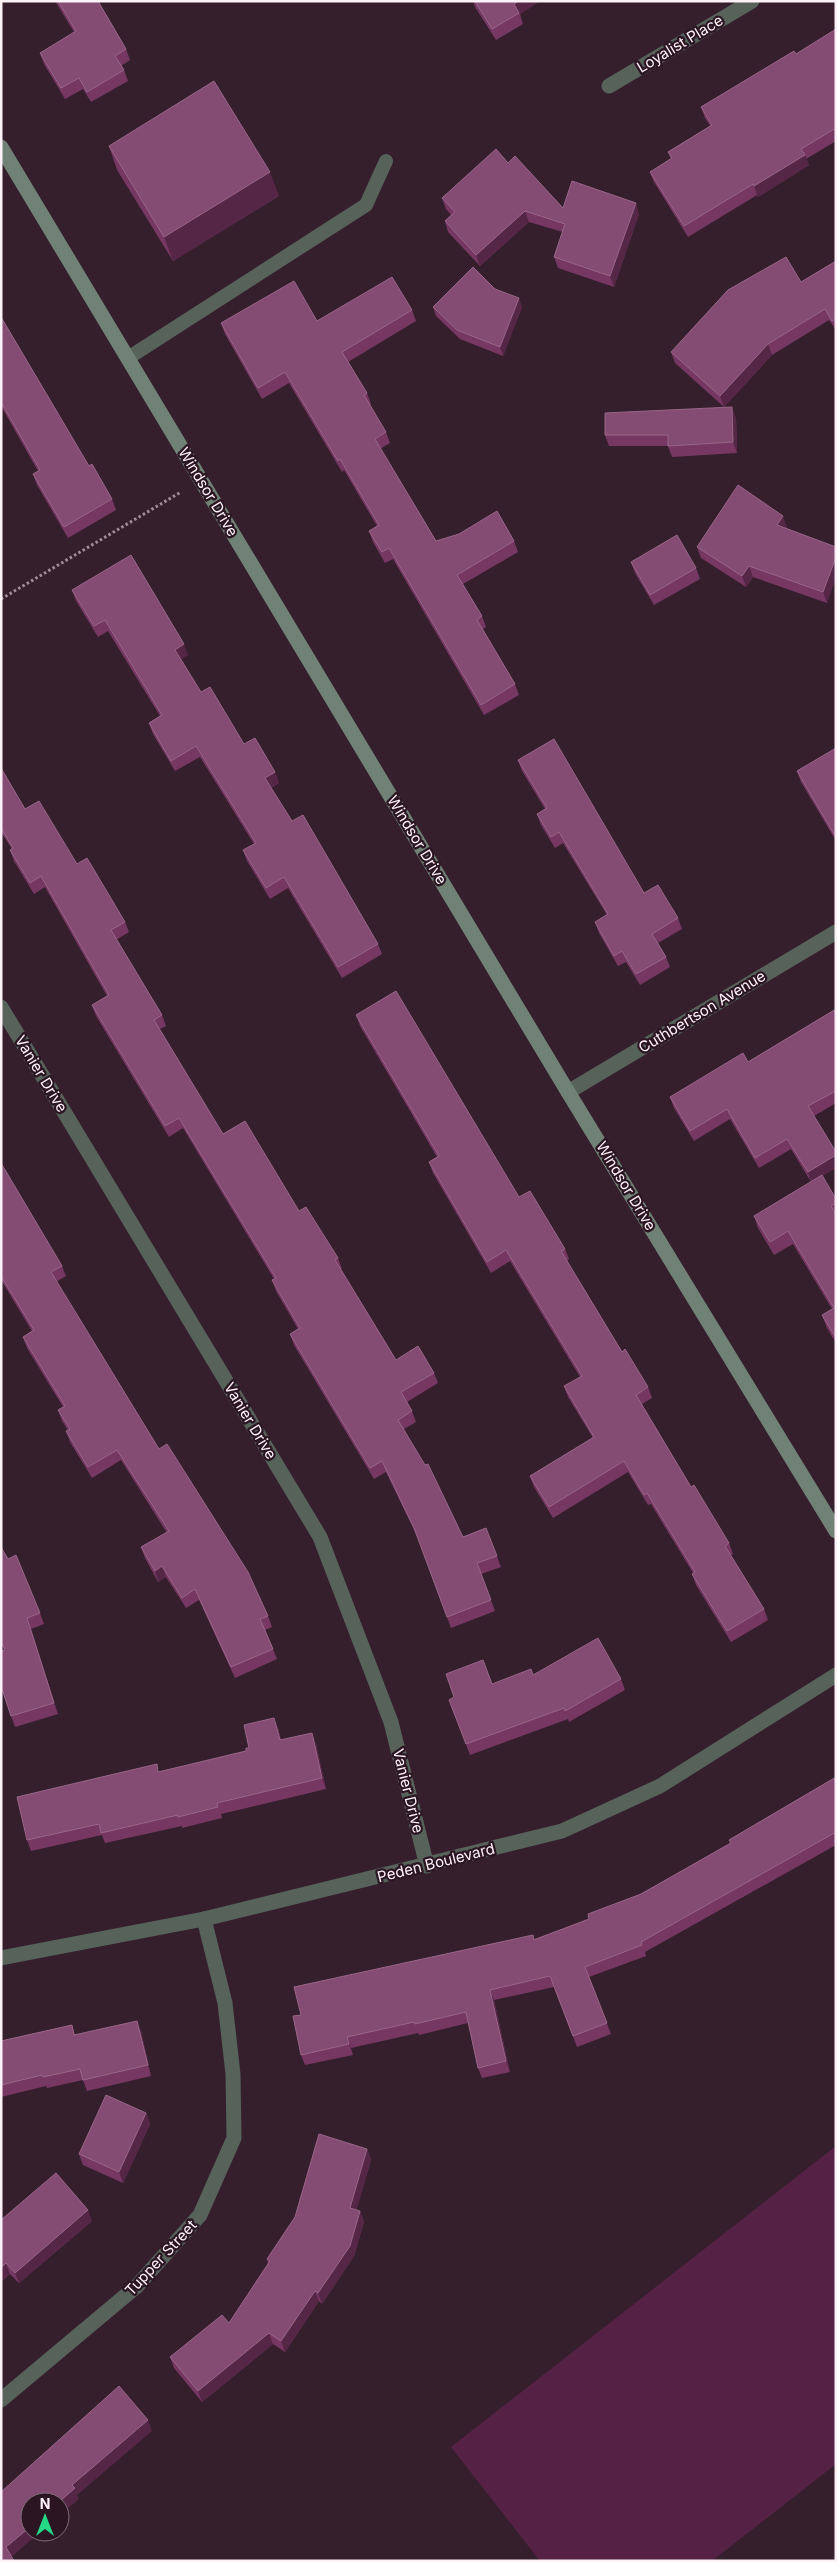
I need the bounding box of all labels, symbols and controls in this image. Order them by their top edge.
street label: Loyalist Place [633,10,726,77]
street label: Windsor Drive [174,444,242,540]
street label: Windsor Drive [383,792,451,888]
street label: Cuthbertson Avenue [635,966,769,1057]
street label: Vanier Drive [11,1032,72,1116]
street label: Windsor Drive [592,1138,660,1234]
street label: Vanier Drive [220,1379,281,1463]
street label: Vanier Drive [389,1747,428,1835]
street label: Peden Boulevard [375,1839,497,1886]
street label: Tupper Street [121,2216,201,2300]
north arrow [20,2492,70,2542]
text: N [40,2495,50,2512]

